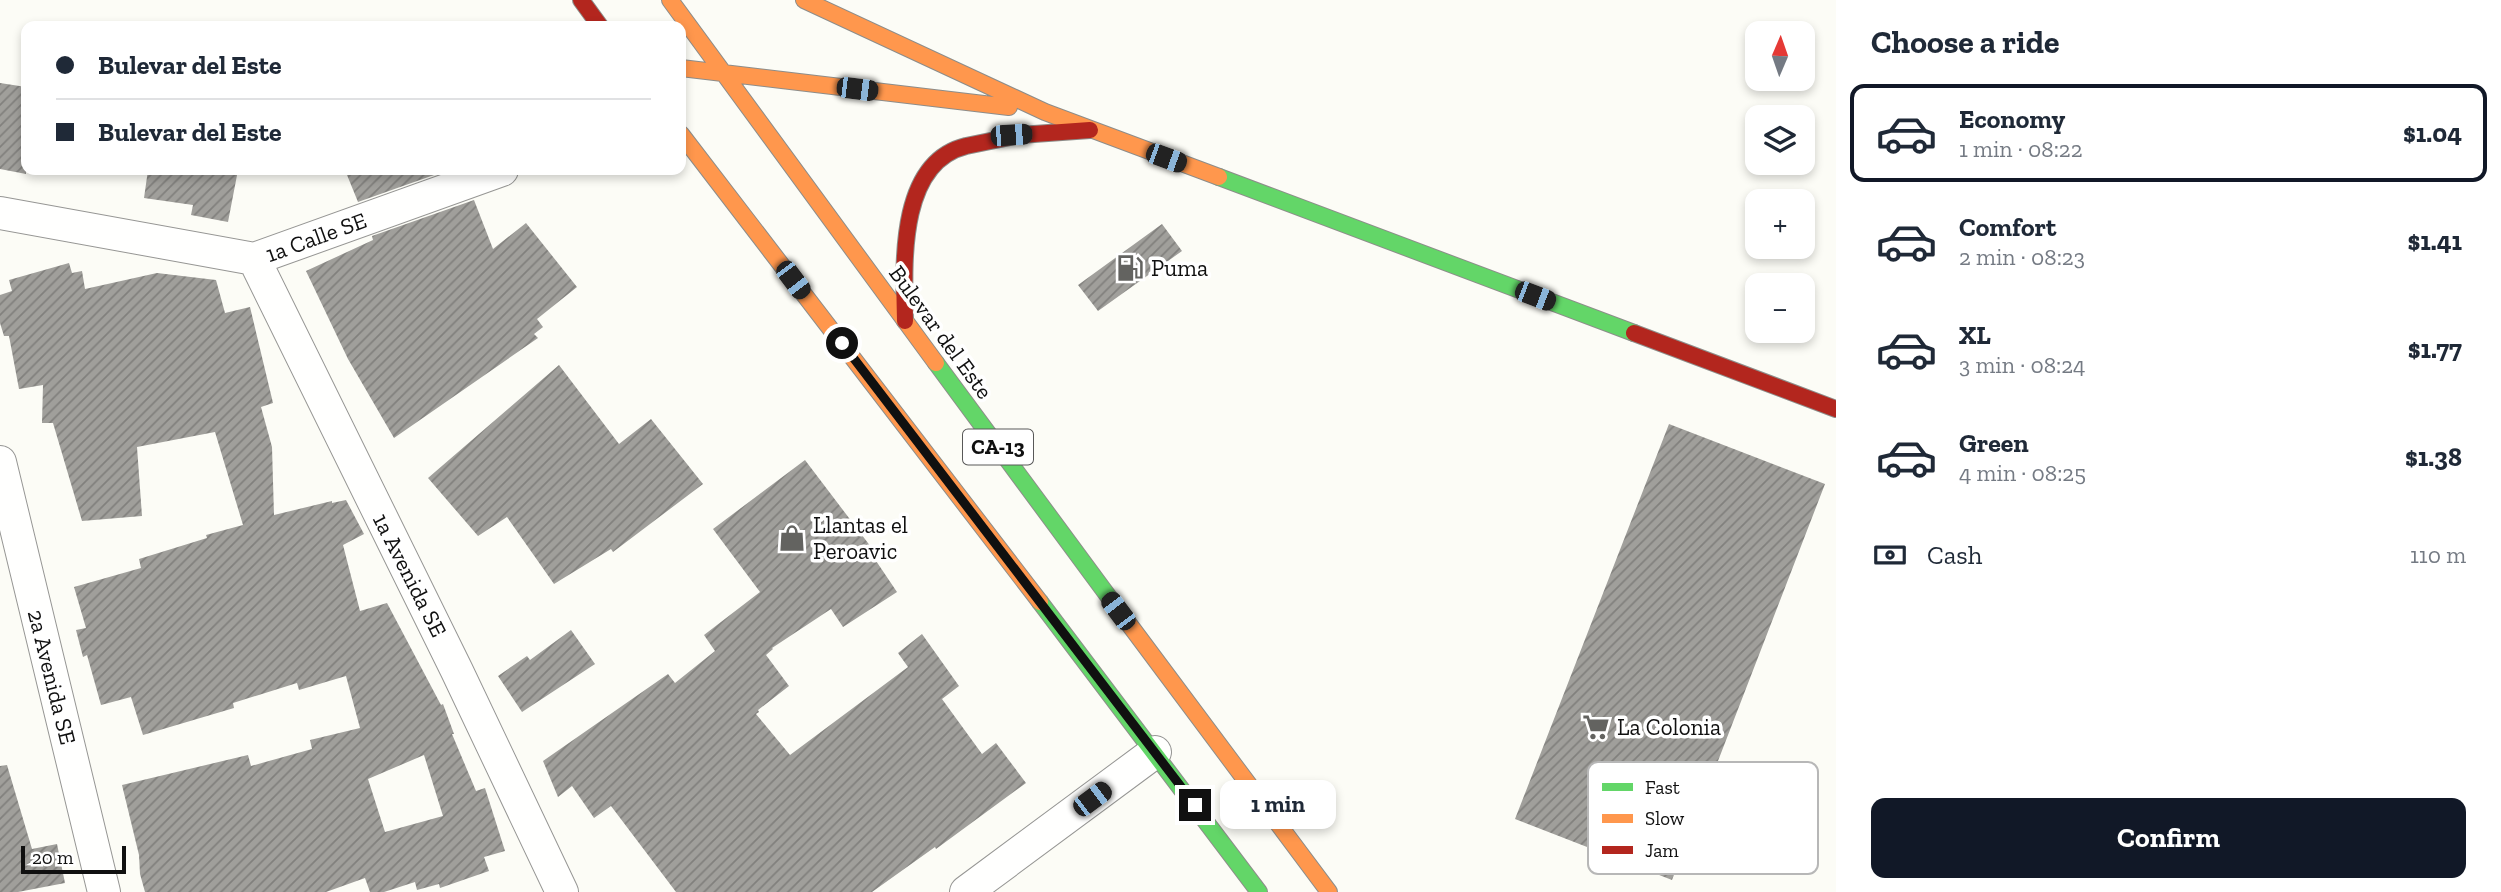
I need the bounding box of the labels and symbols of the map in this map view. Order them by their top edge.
north arrow [1745,21,1815,91]
car [835,76,880,102]
car [990,123,1033,147]
car [1143,141,1190,175]
street label: 1a Calle SE [262,206,370,268]
fuel station icon: Puma [1115,253,1145,283]
place label: Puma [1151,254,1208,282]
car [772,257,815,303]
street label: Bulevar del Este [883,260,999,404]
car [1512,279,1559,313]
route start [826,327,858,359]
road number: CA-13 [963,430,1033,464]
street label: 1a Avenida SE [367,509,453,641]
place label: Llantas el Peroavic [813,511,908,565]
shop icon: Llantas el Peroavic [777,523,807,553]
car [1097,588,1140,634]
street label: 2a Avenida SE [22,607,82,747]
supermarket icon: La Colonia [1581,712,1611,742]
place label: La Colonia [1617,713,1721,741]
legend [1588,762,1818,874]
text: Fast [1645,776,1680,799]
car [1069,778,1116,820]
callout: 1 min [1220,780,1335,830]
route end [1179,789,1211,821]
text: Slow [1645,807,1685,830]
text: Jam [1645,839,1679,862]
scale bar [21,843,126,875]

